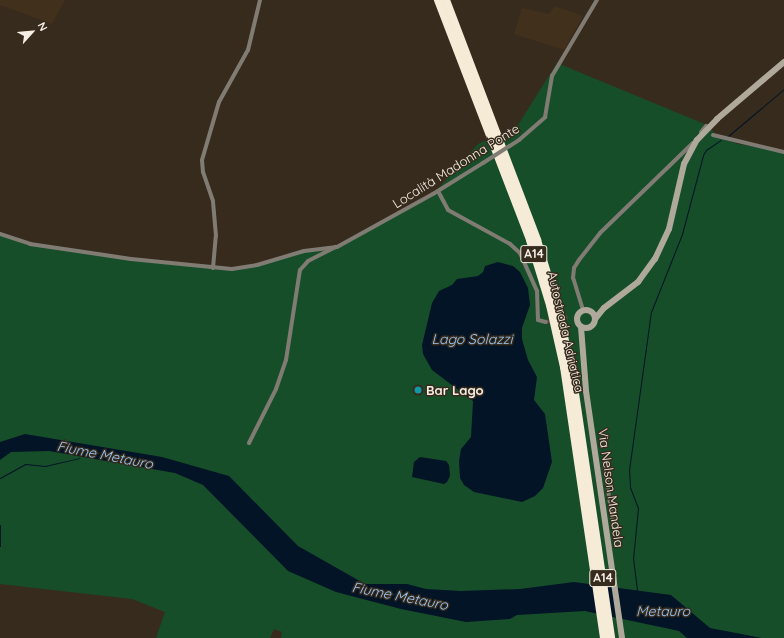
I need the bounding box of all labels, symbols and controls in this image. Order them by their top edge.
north arrow [12,12,52,52]
text: N [35,20,51,33]
street label: Località Madonna Ponte [390,121,522,211]
road number: A14 [520,244,548,264]
street label: Autostrada Adriatica [544,270,588,394]
water label: Lago Solazzi [431,331,513,347]
place label: Bar Lago [426,382,484,398]
marker: Bar Lago [413,385,423,395]
street label: Via Nelson Mandela [595,428,627,548]
water label: Fiume Metauro [56,437,154,473]
road number: A14 [589,568,617,588]
water label: Fiume Metauro [351,578,449,614]
water label: Metauro [636,603,690,619]

